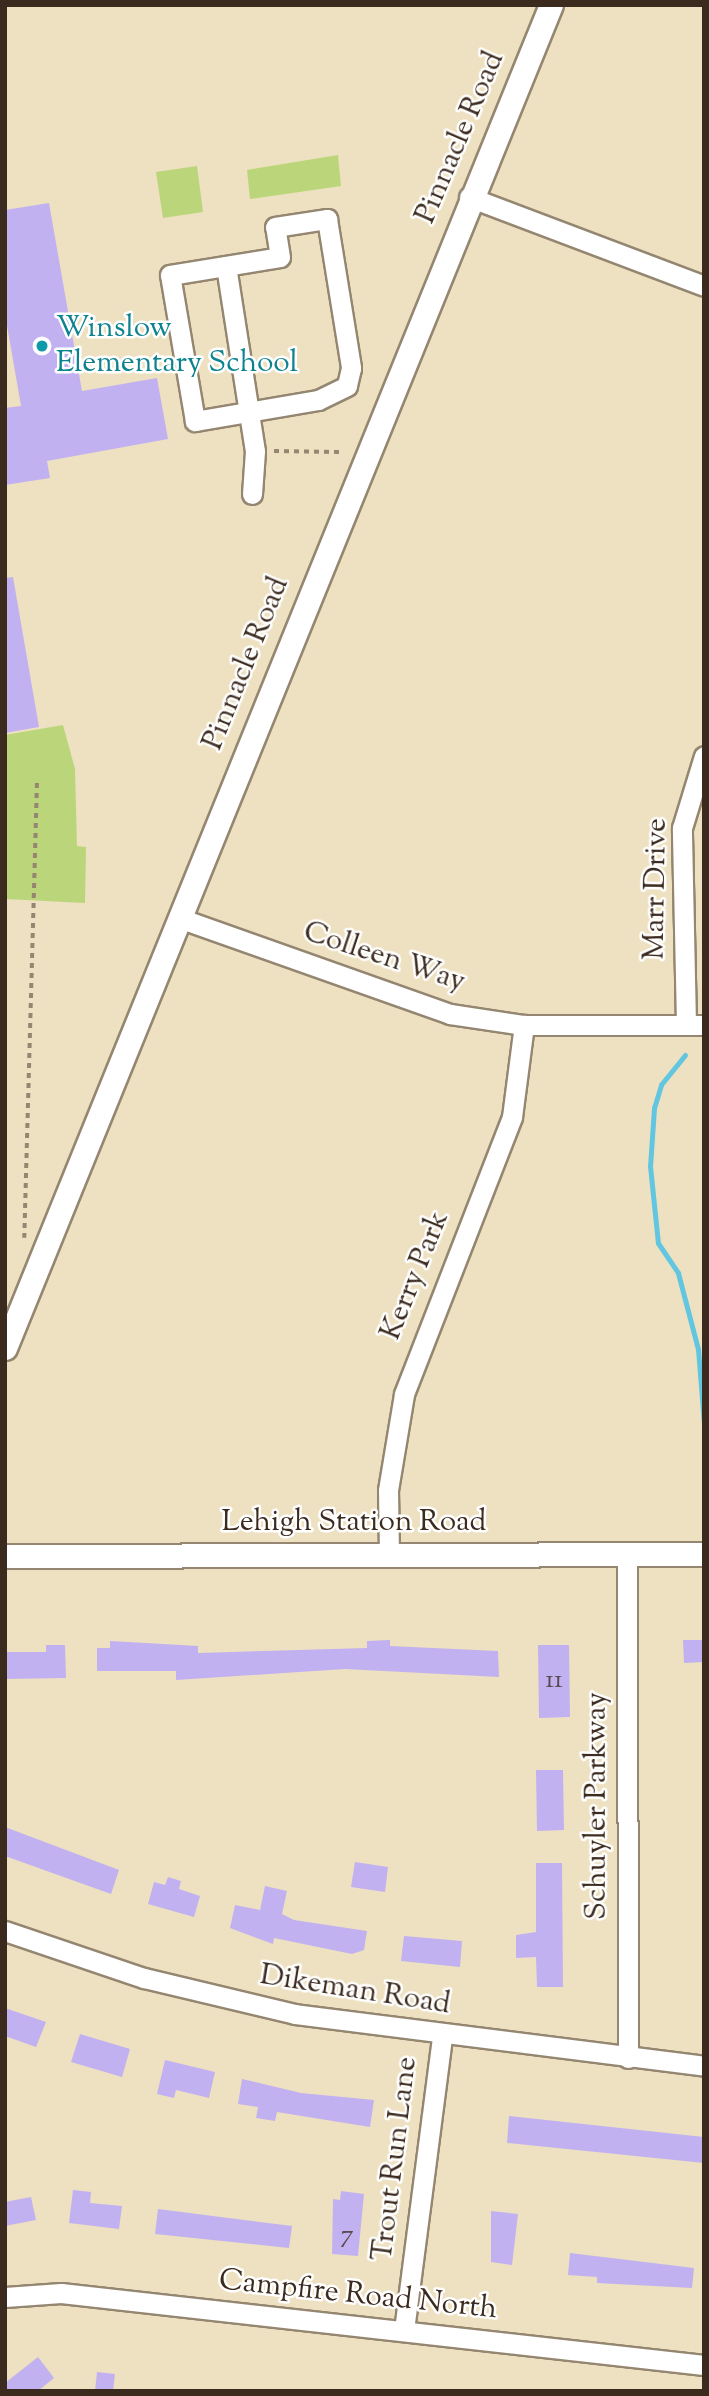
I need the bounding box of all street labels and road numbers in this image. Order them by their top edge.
street label: Pinnacle Road [409,47,513,229]
street label: Pinnacle Road [196,572,298,756]
street label: Marr Drive [638,818,676,960]
street label: Colleen Way [299,915,469,1001]
street label: Kerry Park [374,1206,458,1346]
street label: Lehigh Station Road [222,1505,486,1541]
street label: Schuyler Parkway [580,1692,616,1920]
street label: Dikeman Road [257,1958,453,2024]
street label: Trout Run Lane [366,2055,426,2263]
street label: Campfire Road North [217,2263,499,2329]

